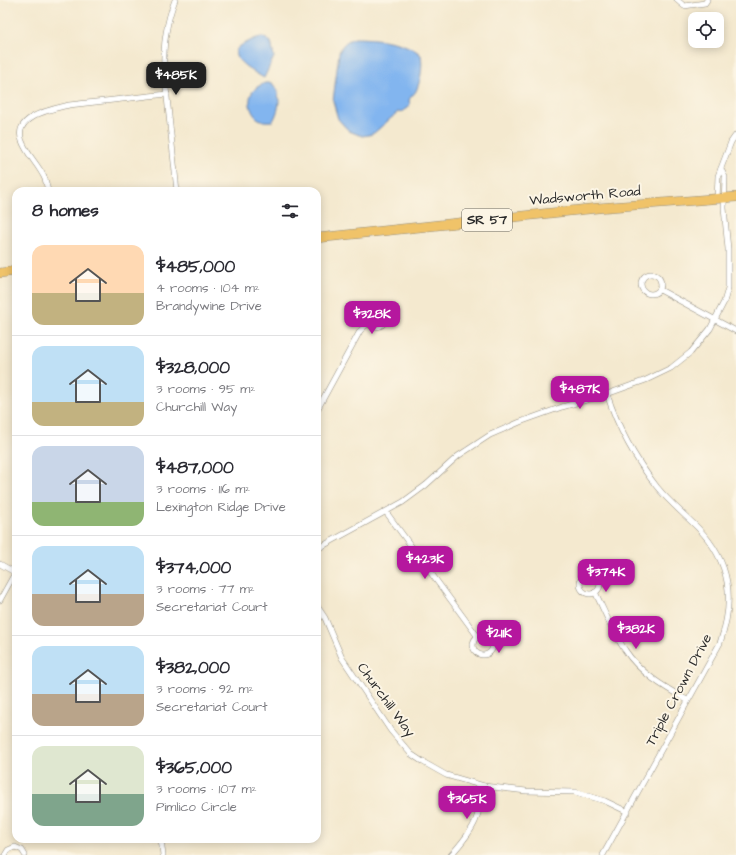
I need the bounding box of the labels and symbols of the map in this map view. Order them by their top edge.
pin: $485K [148,62,204,96]
street label: Wadsworth Road [528,181,642,211]
road number: SR 57 [462,209,512,231]
pin: $328K [344,301,400,335]
pin: $487K [552,376,608,410]
pin: $423K [397,546,453,580]
pin: $374K [578,559,634,593]
pin: $382K [608,616,664,650]
pin: $211K [471,620,527,654]
street label: Triple Crown Drive [641,630,717,750]
street label: Churchill Way [352,659,420,742]
pin: $365K [439,786,495,820]

